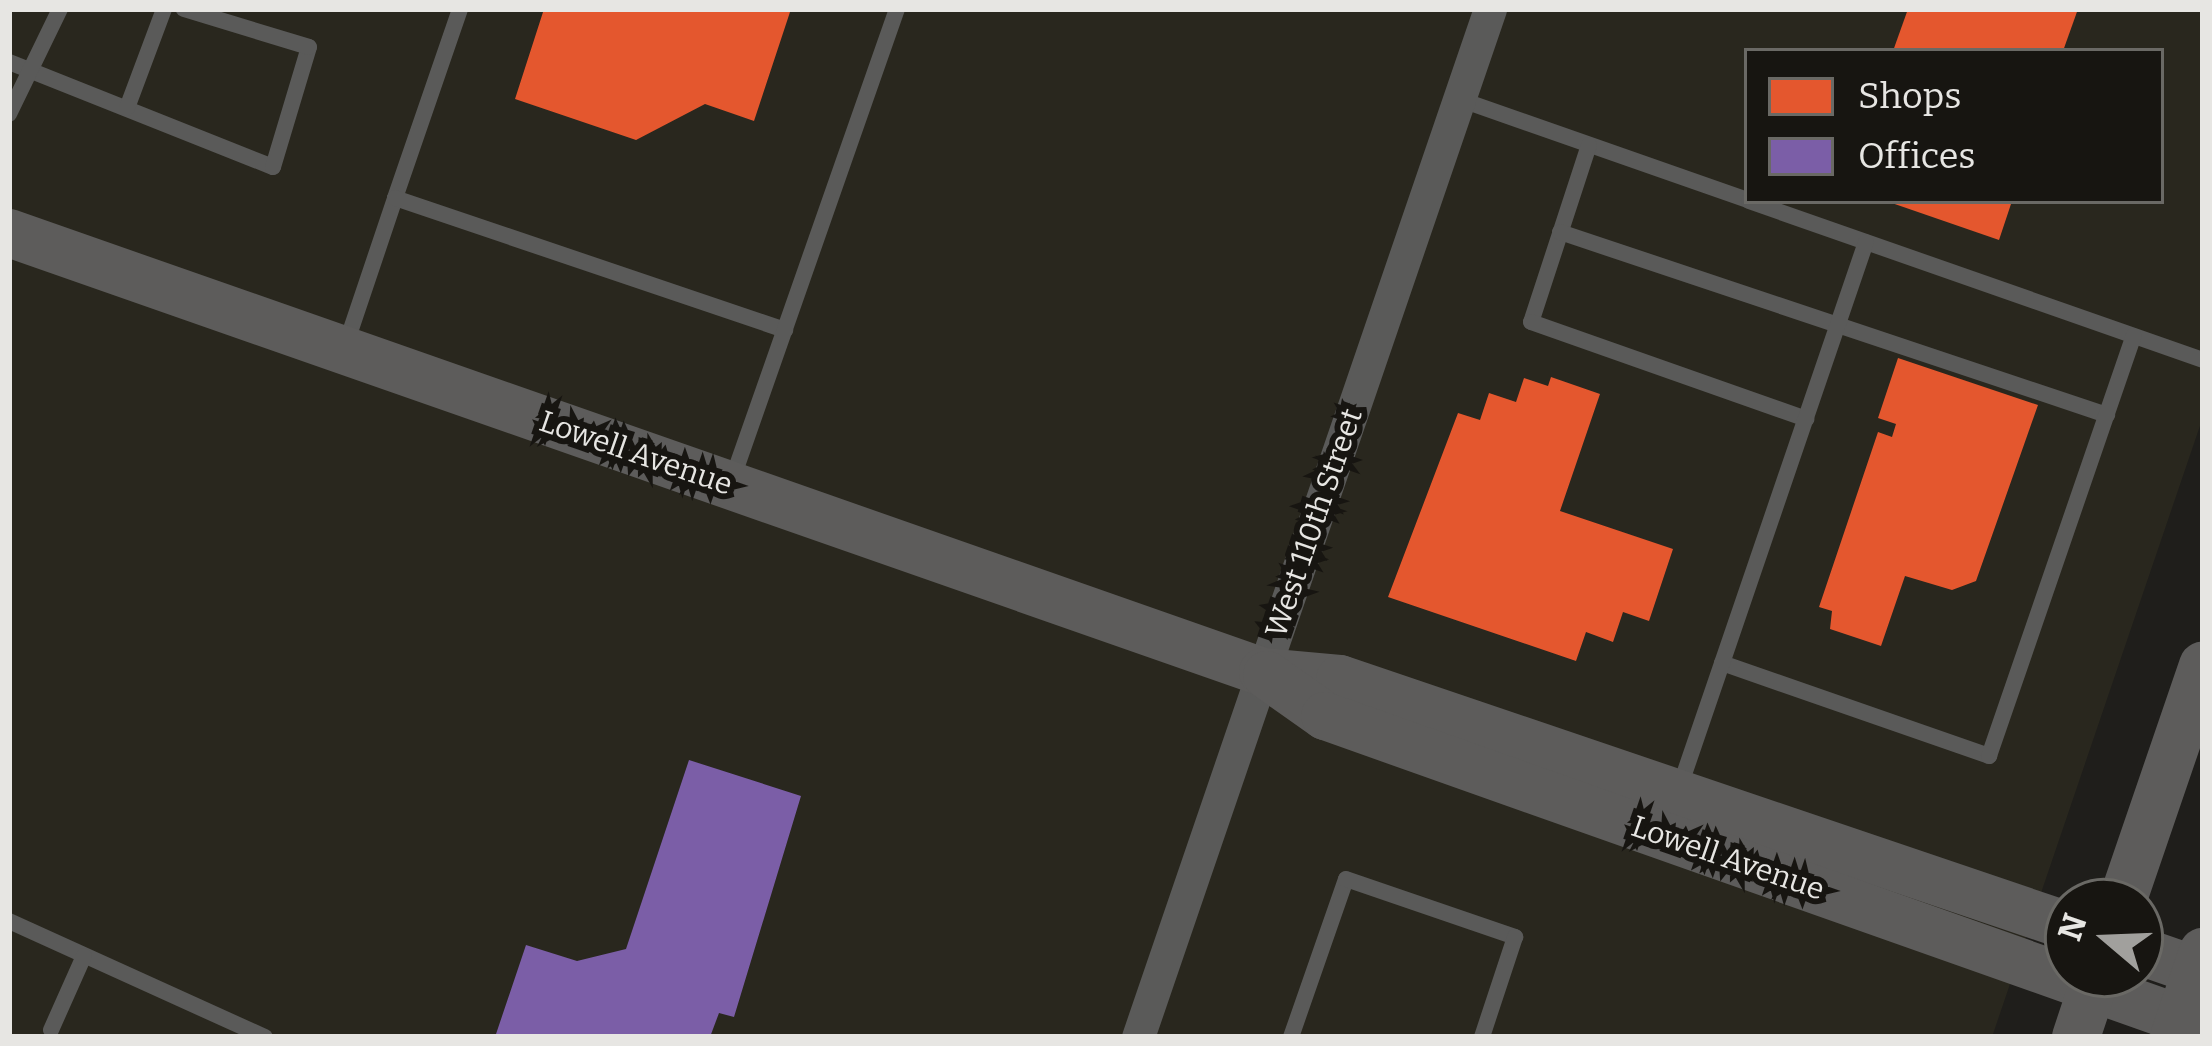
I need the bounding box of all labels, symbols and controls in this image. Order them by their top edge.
legend [1744,48,2164,204]
text: Shops [1858,74,1961,118]
text: Offices [1858,134,1976,178]
street label: Lowell Avenue [535,403,737,503]
street label: West 110th Street [1258,404,1370,642]
street label: Lowell Avenue [1627,808,1829,908]
north arrow [2044,878,2164,998]
text: N [2050,909,2096,946]

